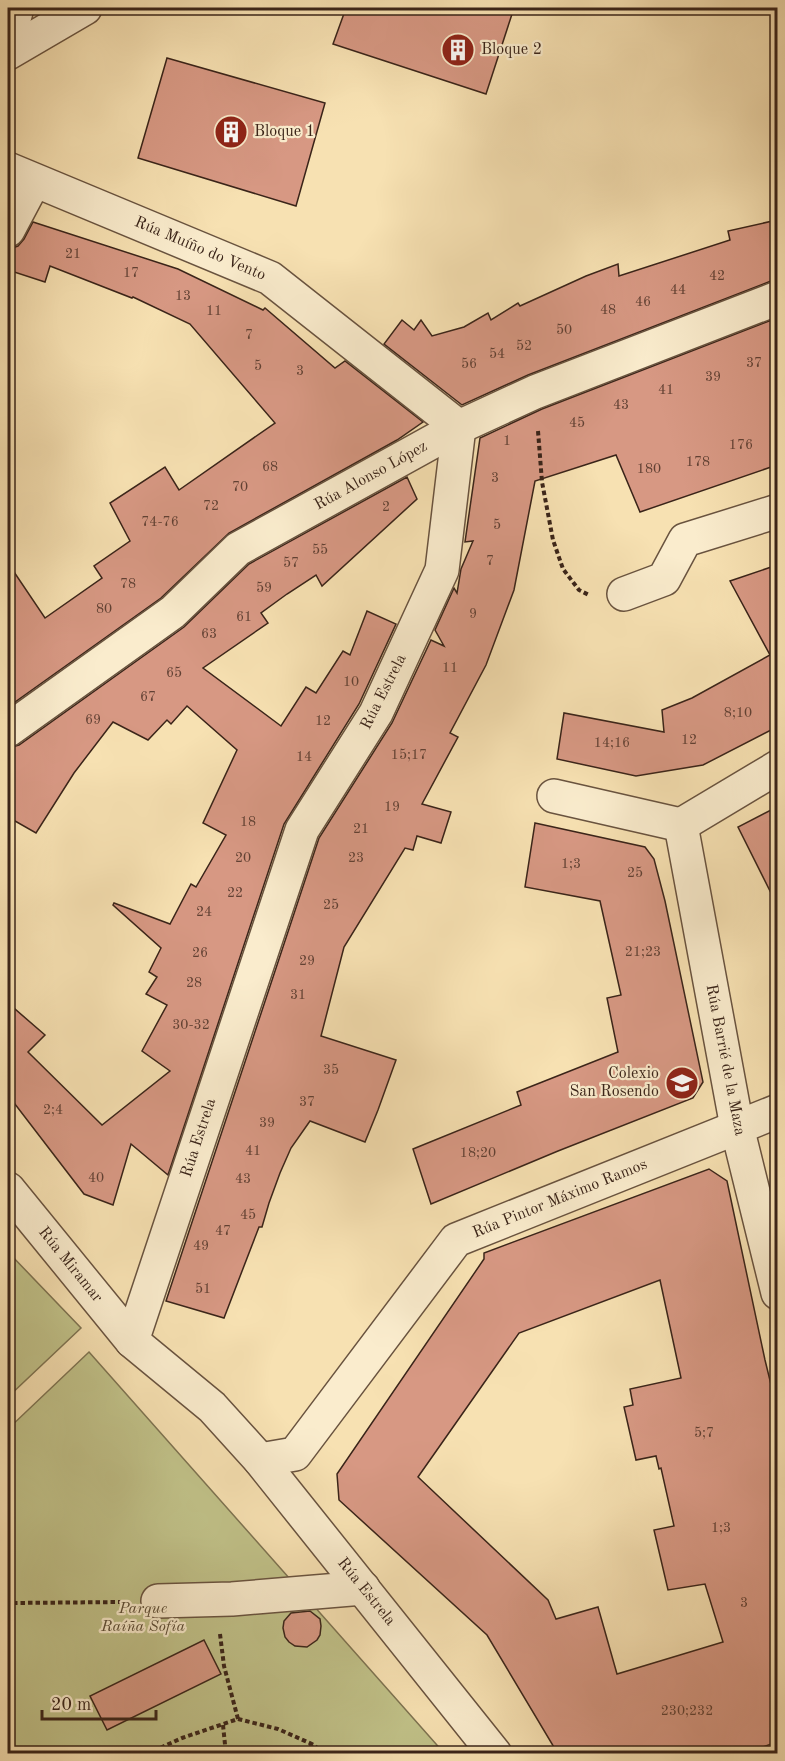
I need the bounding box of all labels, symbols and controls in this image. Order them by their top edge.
building icon: Bloque 2 [440,32,476,68]
place label: Bloque 2 [481,42,542,58]
building icon: Bloque 1 [213,114,249,150]
place label: Bloque 1 [254,124,315,140]
street label: Rúa Muíño do Vento [132,214,268,284]
house number: 21 [65,247,81,261]
house number: 17 [123,266,139,280]
house number: 42 [709,269,725,283]
house number: 44 [670,283,686,297]
house number: 13 [175,289,191,303]
house number: 46 [635,295,651,309]
house number: 48 [600,303,616,317]
house number: 11 [206,304,222,318]
house number: 50 [556,323,572,337]
house number: 7 [245,328,253,342]
house number: 52 [516,339,532,353]
house number: 54 [489,347,505,361]
house number: 37 [746,356,762,370]
house number: 56 [461,357,477,371]
house number: 5 [254,359,262,373]
house number: 3 [296,364,304,378]
house number: 39 [705,370,721,384]
house number: 41 [658,383,674,397]
house number: 43 [613,398,629,412]
house number: 45 [569,416,585,430]
house number: 1 [503,434,511,448]
street label: Rúa Alonso López [312,438,430,514]
house number: 176 [729,438,753,452]
house number: 178 [686,455,710,469]
house number: 68 [262,460,278,474]
house number: 180 [637,462,661,476]
house number: 3 [491,471,499,485]
house number: 70 [232,480,248,494]
house number: 72 [203,499,219,513]
house number: 2 [382,500,390,514]
house number: 74-76 [141,515,179,529]
house number: 5 [493,518,501,532]
house number: 55 [312,543,328,557]
house number: 7 [486,554,494,568]
house number: 57 [283,556,299,570]
house number: 78 [120,577,136,591]
house number: 59 [256,581,272,595]
house number: 80 [96,602,112,616]
house number: 9 [469,607,477,621]
house number: 61 [236,610,252,624]
house number: 63 [201,627,217,641]
street label: Rúa Estrela [358,652,410,732]
house number: 11 [442,661,458,675]
house number: 65 [166,666,182,680]
house number: 10 [343,675,359,689]
house number: 67 [140,690,156,704]
house number: 8;10 [724,706,752,720]
house number: 69 [85,713,101,727]
house number: 12 [315,714,331,728]
house number: 12 [681,733,697,747]
house number: 14;16 [594,736,630,750]
house number: 15;17 [391,748,427,762]
house number: 14 [296,750,312,764]
house number: 19 [384,800,400,814]
house number: 18 [240,815,256,829]
house number: 21 [353,822,369,836]
house number: 20 [235,851,251,865]
house number: 23 [348,851,364,865]
house number: 1;3 [561,857,581,871]
house number: 25 [627,866,643,880]
house number: 22 [227,886,243,900]
house number: 25 [323,898,339,912]
house number: 24 [196,905,212,919]
house number: 21;23 [625,945,661,959]
house number: 26 [192,946,208,960]
house number: 29 [299,954,315,968]
house number: 28 [186,976,202,990]
street label: Rúa Barrié de la Maza [702,983,748,1137]
house number: 31 [290,988,306,1002]
house number: 30-32 [172,1018,210,1032]
house number: 35 [323,1063,339,1077]
school or university icon: Colexio San Rosendo [664,1065,700,1101]
place label: Colexio San Rosendo [569,1066,659,1100]
house number: 37 [299,1095,315,1109]
street label: Rúa Estrela [179,1096,219,1180]
house number: 2;4 [43,1103,63,1117]
house number: 39 [259,1116,275,1130]
house number: 41 [245,1144,261,1158]
house number: 18;20 [460,1146,496,1160]
street label: Rúa Pintor Máximo Ramos [470,1157,650,1241]
house number: 40 [88,1171,104,1185]
house number: 43 [235,1172,251,1186]
house number: 45 [240,1208,256,1222]
street label: Rúa Miramar [35,1224,105,1306]
house number: 47 [215,1224,231,1238]
house number: 49 [193,1239,209,1253]
house number: 51 [195,1282,211,1296]
house number: 5;7 [694,1426,714,1440]
house number: 1;3 [711,1521,731,1535]
street label: Rúa Estrela [334,1555,398,1629]
house number: 3 [740,1596,748,1610]
park label: Parque Raíña Sofía [100,1601,185,1635]
scale bar [42,1683,156,1721]
text: 20 m [51,1696,91,1714]
house number: 230;232 [661,1704,713,1718]

